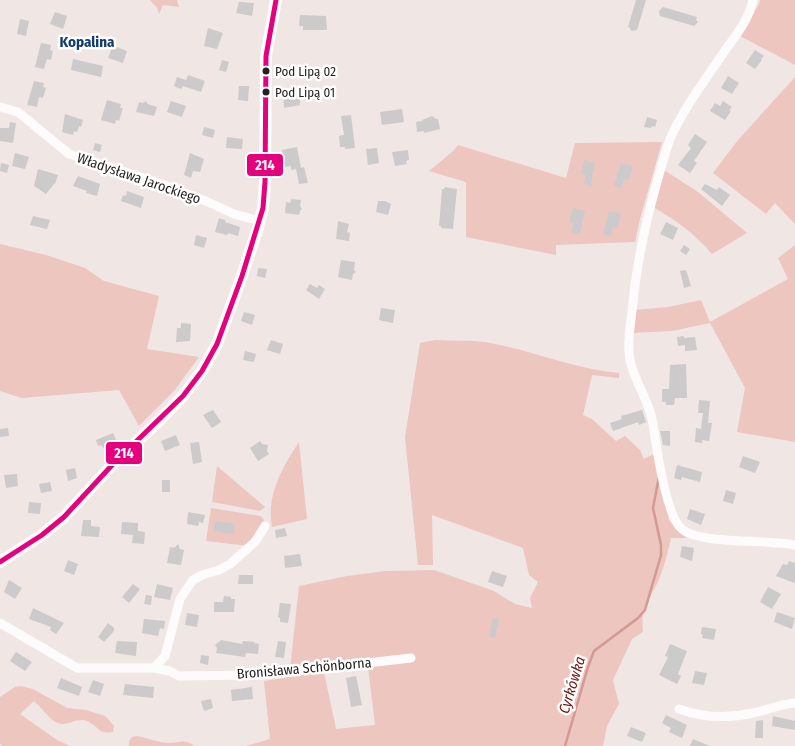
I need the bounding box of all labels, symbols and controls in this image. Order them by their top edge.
district label: Kopalina [59,33,115,51]
place label: Pod Lipą 02 [275,64,336,79]
marker: Pod Lipą 02 [261,66,271,76]
place label: Pod Lipą 01 [275,85,335,100]
marker: Pod Lipą 01 [261,87,271,97]
street label: Władysława Jarockiego [75,149,203,208]
line badge: 214 [246,153,284,177]
text: 214 [254,157,275,174]
line badge: 214 [105,441,143,465]
text: 214 [113,445,134,462]
street label: Bronisława Schönborna [236,654,372,683]
water label: Cyrkówka [555,654,589,716]

